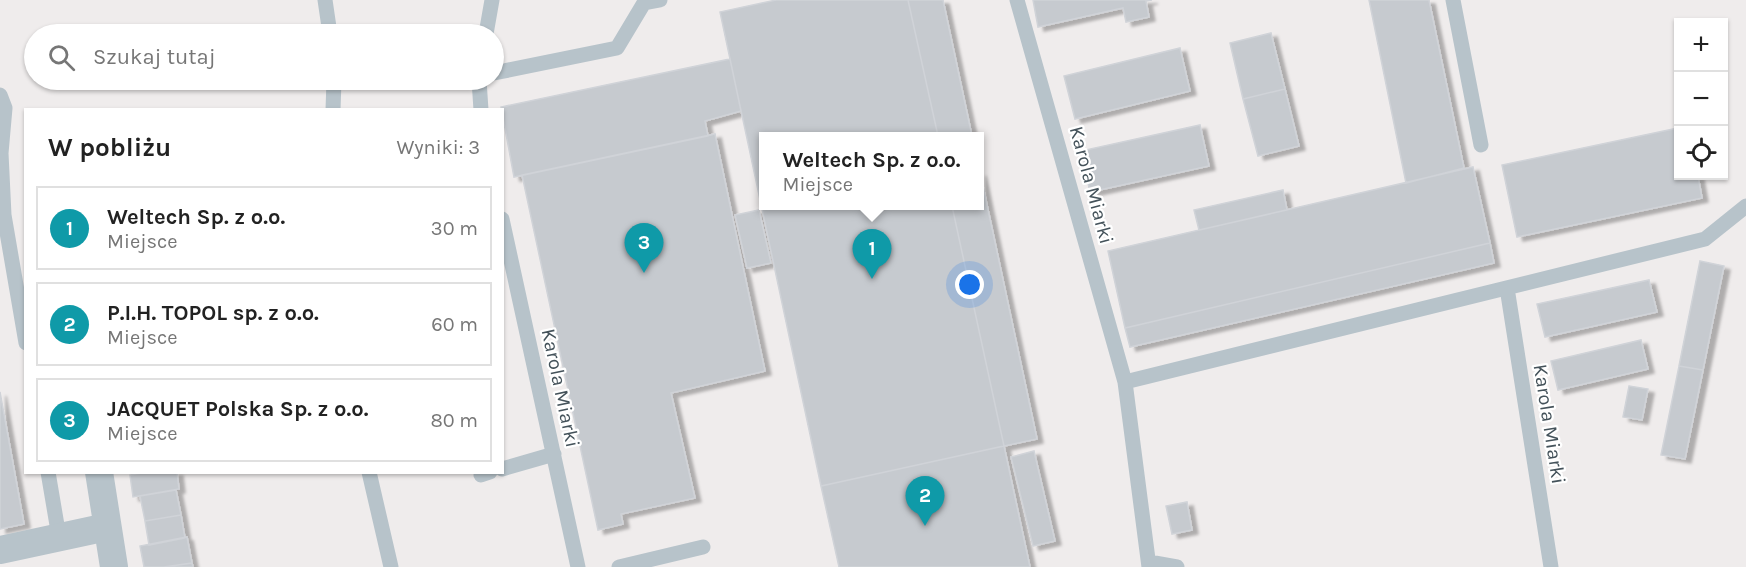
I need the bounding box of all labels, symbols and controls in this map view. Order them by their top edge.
map controls [1674,18,1728,180]
button: + [1674,18,1728,72]
search box [24,24,504,90]
icon: search [45,41,78,74]
text: Szukaj tutaj [93,44,216,70]
button: − [1674,72,1728,126]
street label: Karola Miarki [1065,124,1118,247]
button: locate [1674,126,1728,180]
text: W pobliżu [48,132,171,163]
popup [759,132,984,210]
text: Wyniki: 3 [396,136,480,159]
text: Weltech Sp. z o.o. [782,147,961,173]
text: Miejsce [782,173,853,196]
text: Weltech Sp. z o.o. [107,204,285,230]
text: 1 [66,217,73,240]
text: 30 m [431,217,478,240]
pin: 3 [624,224,664,273]
text: Miejsce [107,230,178,253]
pin: 1 [852,230,892,279]
your location [955,270,984,299]
text: P.I.H. TOPOL sp. z o.o. [107,300,319,326]
text: 2 [63,313,76,336]
text: 60 m [431,313,478,336]
text: Miejsce [107,326,178,349]
street label: Karola Miarki [537,327,584,450]
street label: Karola Miarki [1529,362,1570,486]
text: JACQUET Polska Sp. z o.o. [107,396,368,422]
text: 3 [63,409,76,432]
text: 80 m [430,409,478,432]
text: Miejsce [107,422,178,445]
pin: 2 [906,476,944,526]

